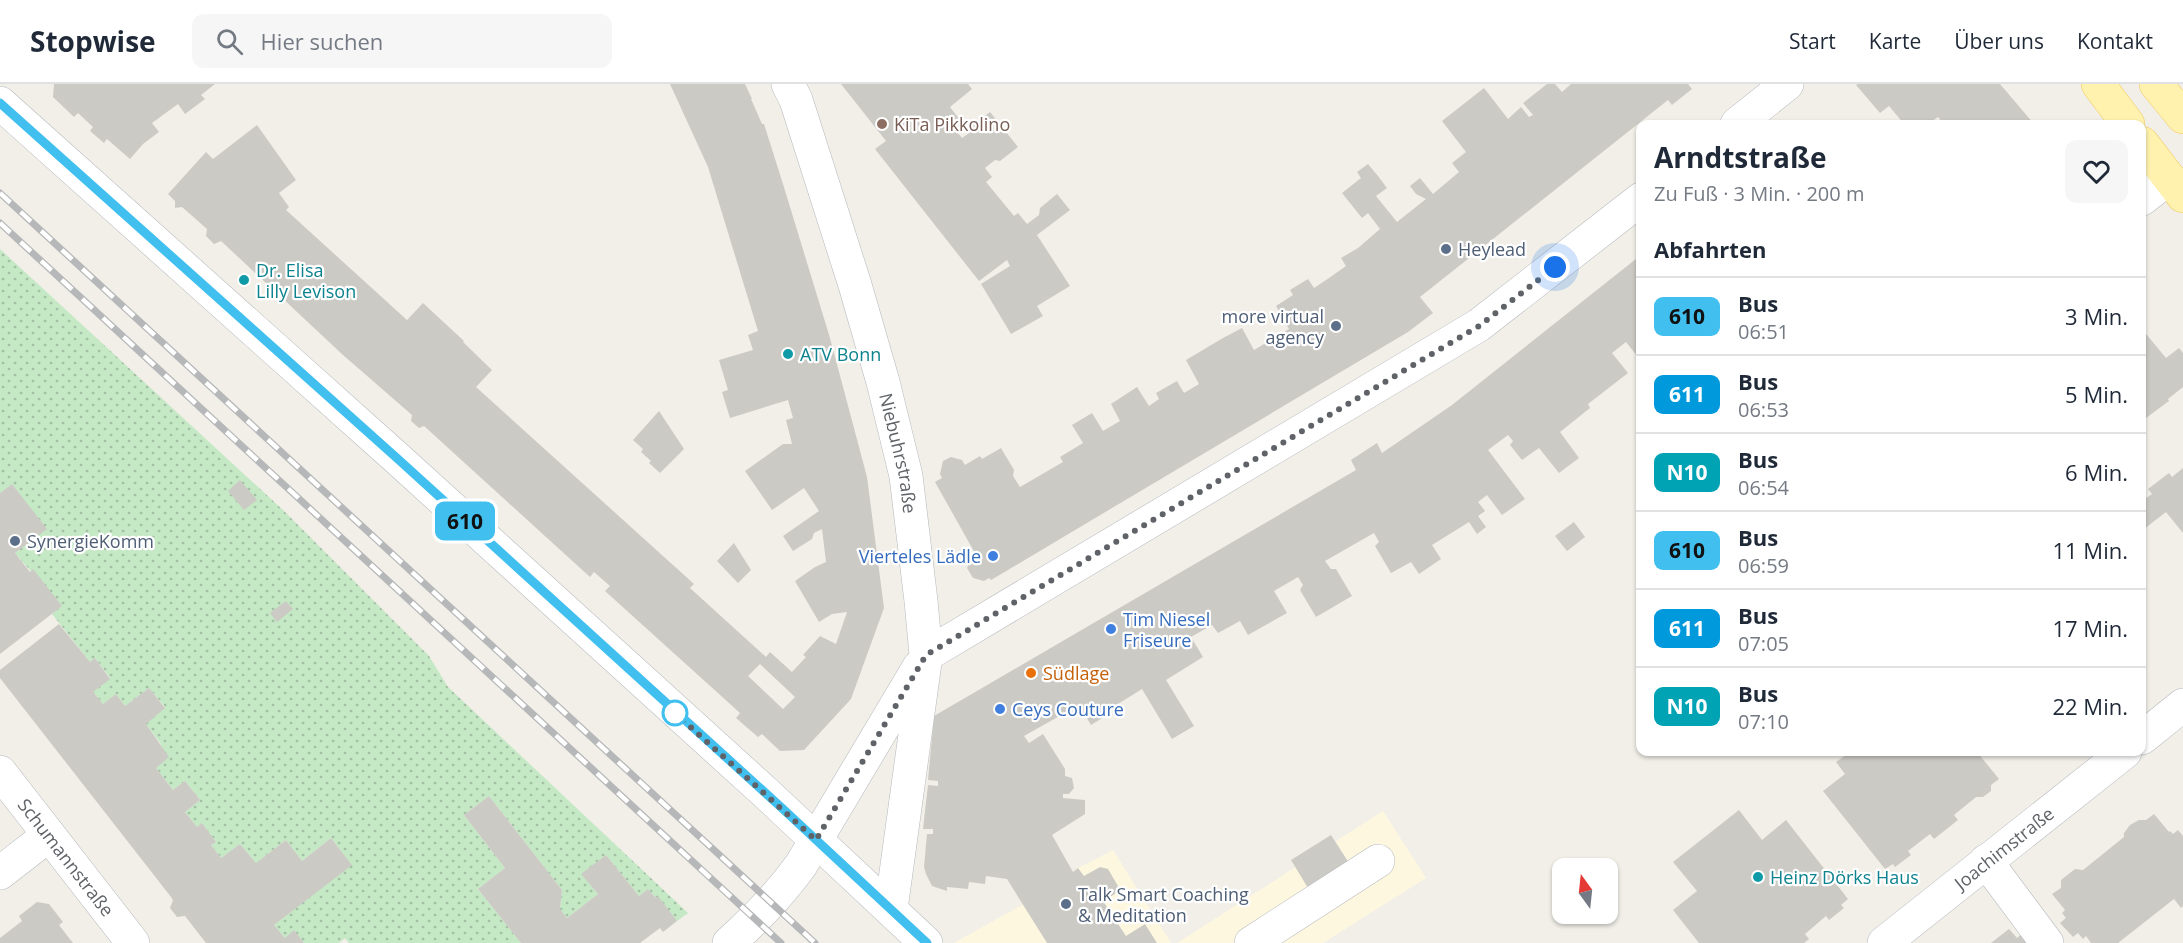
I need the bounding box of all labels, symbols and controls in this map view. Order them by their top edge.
search box [192,14,612,68]
text: Stopwise [30,22,156,60]
icon: search [213,25,246,58]
text: Hier suchen [261,26,383,56]
text: Start [1789,27,1836,55]
text: Karte [1869,27,1921,55]
text: Über uns [1954,27,2044,55]
text: Kontakt [2077,27,2153,55]
place label: KiTa Pikkolino [894,112,1010,136]
marker: KiTa Pikkolino [875,117,889,131]
text: Arndtstraße [1654,138,1826,176]
button: heart [2065,140,2128,203]
text: Zu Fuß · 3 Min. · 200 m [1654,180,1864,207]
text: Abfahrten [1654,234,1766,264]
place label: Heylead [1458,237,1526,261]
marker: Heylead [1439,242,1453,256]
your location [1540,252,1570,282]
place label: Dr. Elisa Lilly Levison [256,258,356,303]
marker: Dr. Elisa Lilly Levison [237,273,251,287]
text: Bus [1738,288,1778,318]
text: 3 Min. [2065,301,2128,331]
text: 610 [1669,302,1705,330]
place label: more virtual agency [1221,304,1325,349]
text: 06:51 [1738,318,1789,345]
marker: more virtual agency [1329,319,1343,333]
place label: ATV Bonn [800,342,881,366]
marker: ATV Bonn [781,347,795,361]
text: Bus [1738,366,1778,396]
text: 5 Min. [2065,379,2128,409]
text: 611 [1669,380,1705,408]
street label: Niebuhrstraße [874,391,922,515]
text: 06:53 [1738,396,1789,423]
text: Bus [1738,444,1778,474]
text: 6 Min. [2065,457,2128,487]
text: N10 [1666,458,1708,486]
text: 06:54 [1738,474,1789,501]
line badge: 610 [430,502,500,540]
text: 610 [447,507,483,535]
text: Bus [1738,522,1778,552]
place label: SynergieKomm [27,529,154,553]
marker: SynergieKomm [8,534,22,548]
text: 11 Min. [2053,535,2128,565]
text: 610 [1669,536,1705,564]
place label: Vierteles Lädle [859,544,981,568]
marker: Vierteles Lädle [986,549,1000,563]
text: 06:59 [1738,552,1789,579]
text: Bus [1738,600,1778,630]
place label: Tim Niesel Friseure [1123,607,1210,652]
text: 17 Min. [2053,613,2128,643]
text: 611 [1669,614,1705,642]
marker: Tim Niesel Friseure [1104,622,1118,636]
text: 07:05 [1738,630,1789,657]
place label: Südlage [1043,661,1109,685]
marker: Südlage [1024,666,1038,680]
text: Bus [1738,678,1778,708]
text: 22 Min. [2053,691,2128,721]
text: N10 [1666,692,1708,720]
place label: Ceys Couture [1012,697,1124,721]
unlabelled marker [662,700,688,726]
marker: Ceys Couture [993,702,1007,716]
text: 07:10 [1738,708,1789,735]
street label: Schumannstraße [13,793,120,921]
street label: Joachimstraße [1948,801,2058,896]
north arrow [1552,858,1618,924]
map controls [1552,858,1618,924]
place label: Heinz Dörks Haus [1770,865,1919,889]
marker: Heinz Dörks Haus [1751,870,1765,884]
place label: Talk Smart Coaching & Meditation [1078,882,1249,927]
marker: Talk Smart Coaching & Meditation [1059,897,1073,911]

